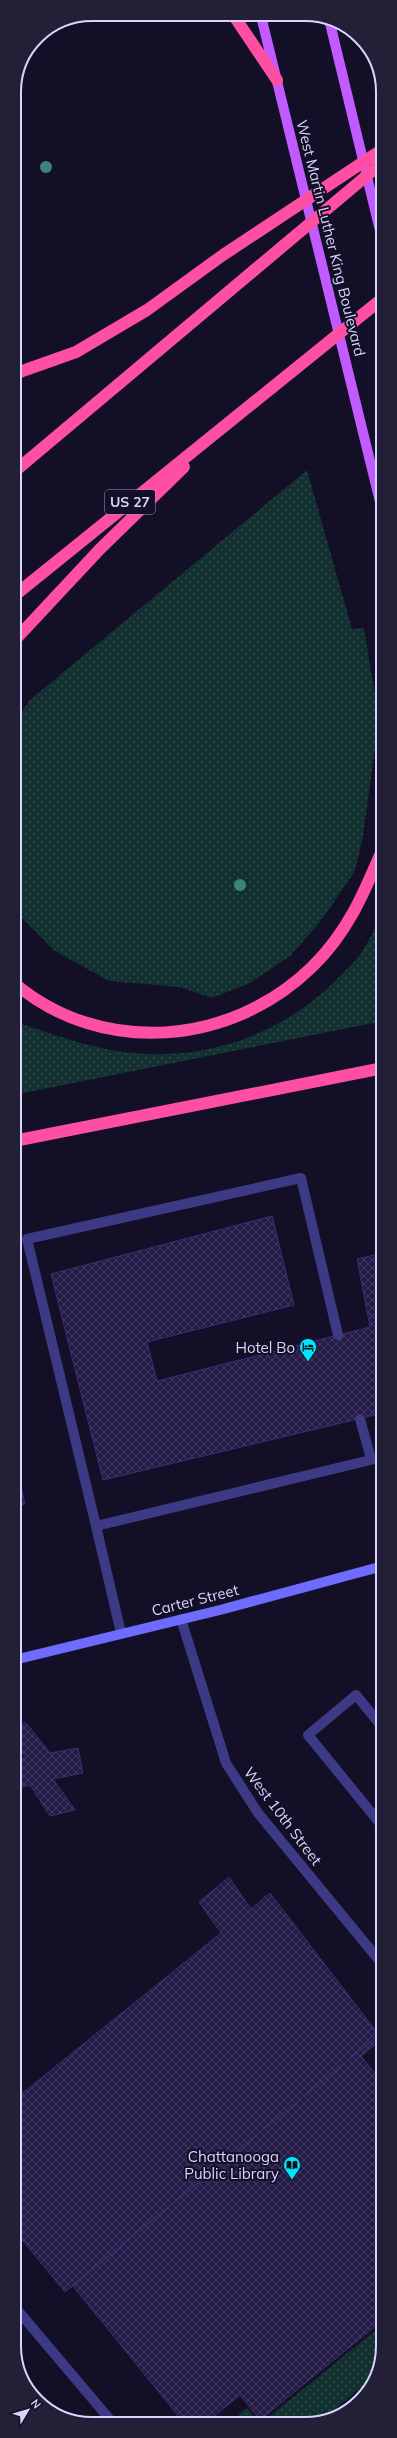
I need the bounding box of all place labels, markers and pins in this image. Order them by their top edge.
hotel icon: Hotel Bo [298,1337,318,1362]
place label: Hotel Bo [235,1338,295,1357]
place label: Chattanooga Public Library [184,2147,279,2183]
library icon: Chattanooga Public Library [282,2155,302,2180]

